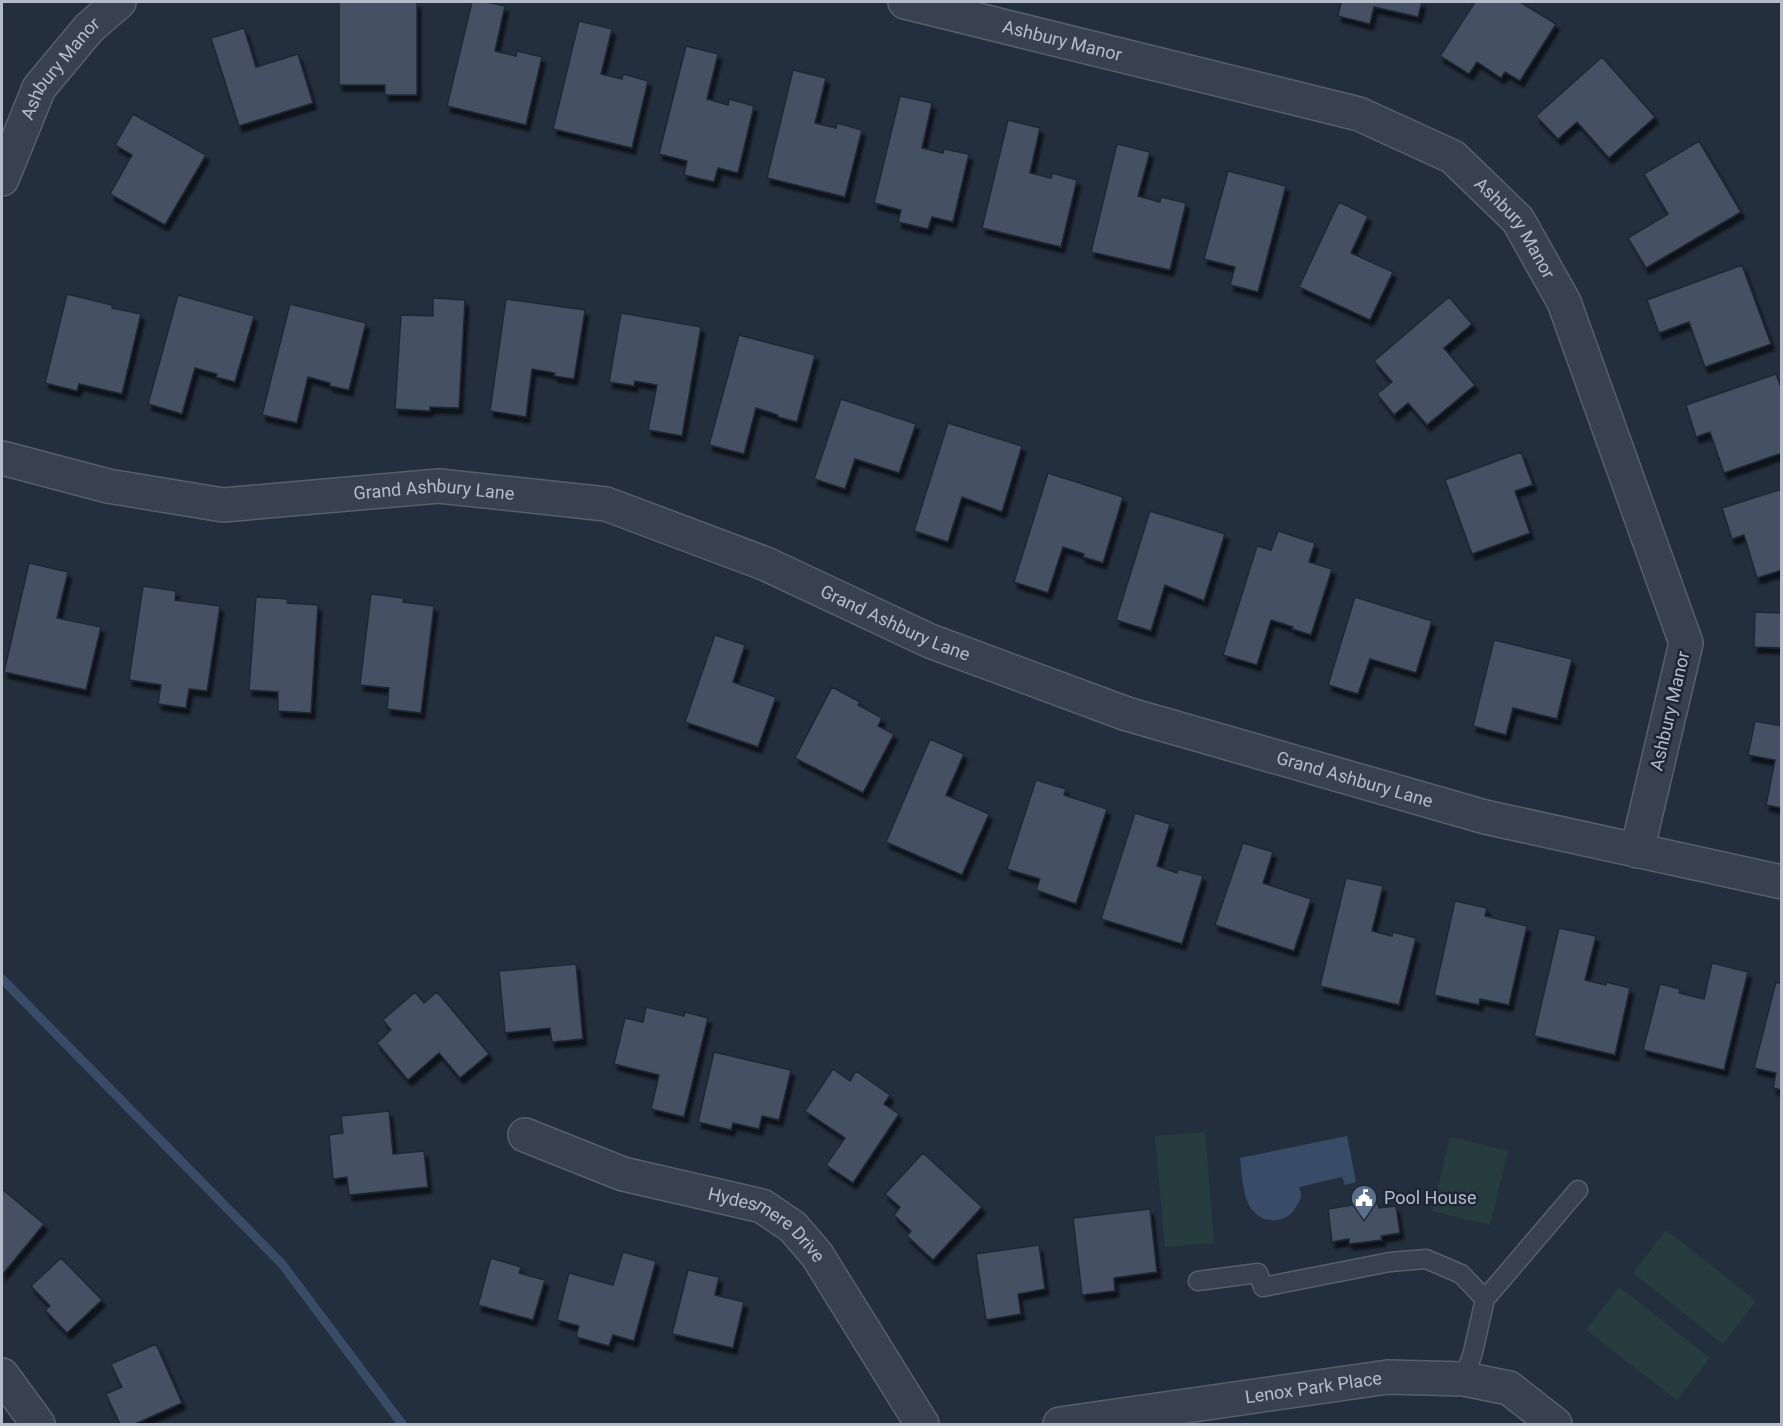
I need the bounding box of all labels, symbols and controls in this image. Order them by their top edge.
street label: Ashbury Manor [16,13,104,123]
street label: Ashbury Manor [1001,15,1124,65]
street label: Ashbury Manor [1470,173,1560,282]
street label: Grand Ashbury Lane [353,475,516,504]
street label: Grand Ashbury Lane [817,580,973,665]
street label: Ashbury Manor [1646,649,1693,773]
street label: Grand Ashbury Lane [1274,747,1435,811]
street label: Hydesmere Drive [706,1183,830,1266]
public building icon: Pool House [1349,1183,1379,1221]
place label: Pool House [1384,1187,1476,1208]
street label: Lenox Park Place [1244,1367,1383,1407]

